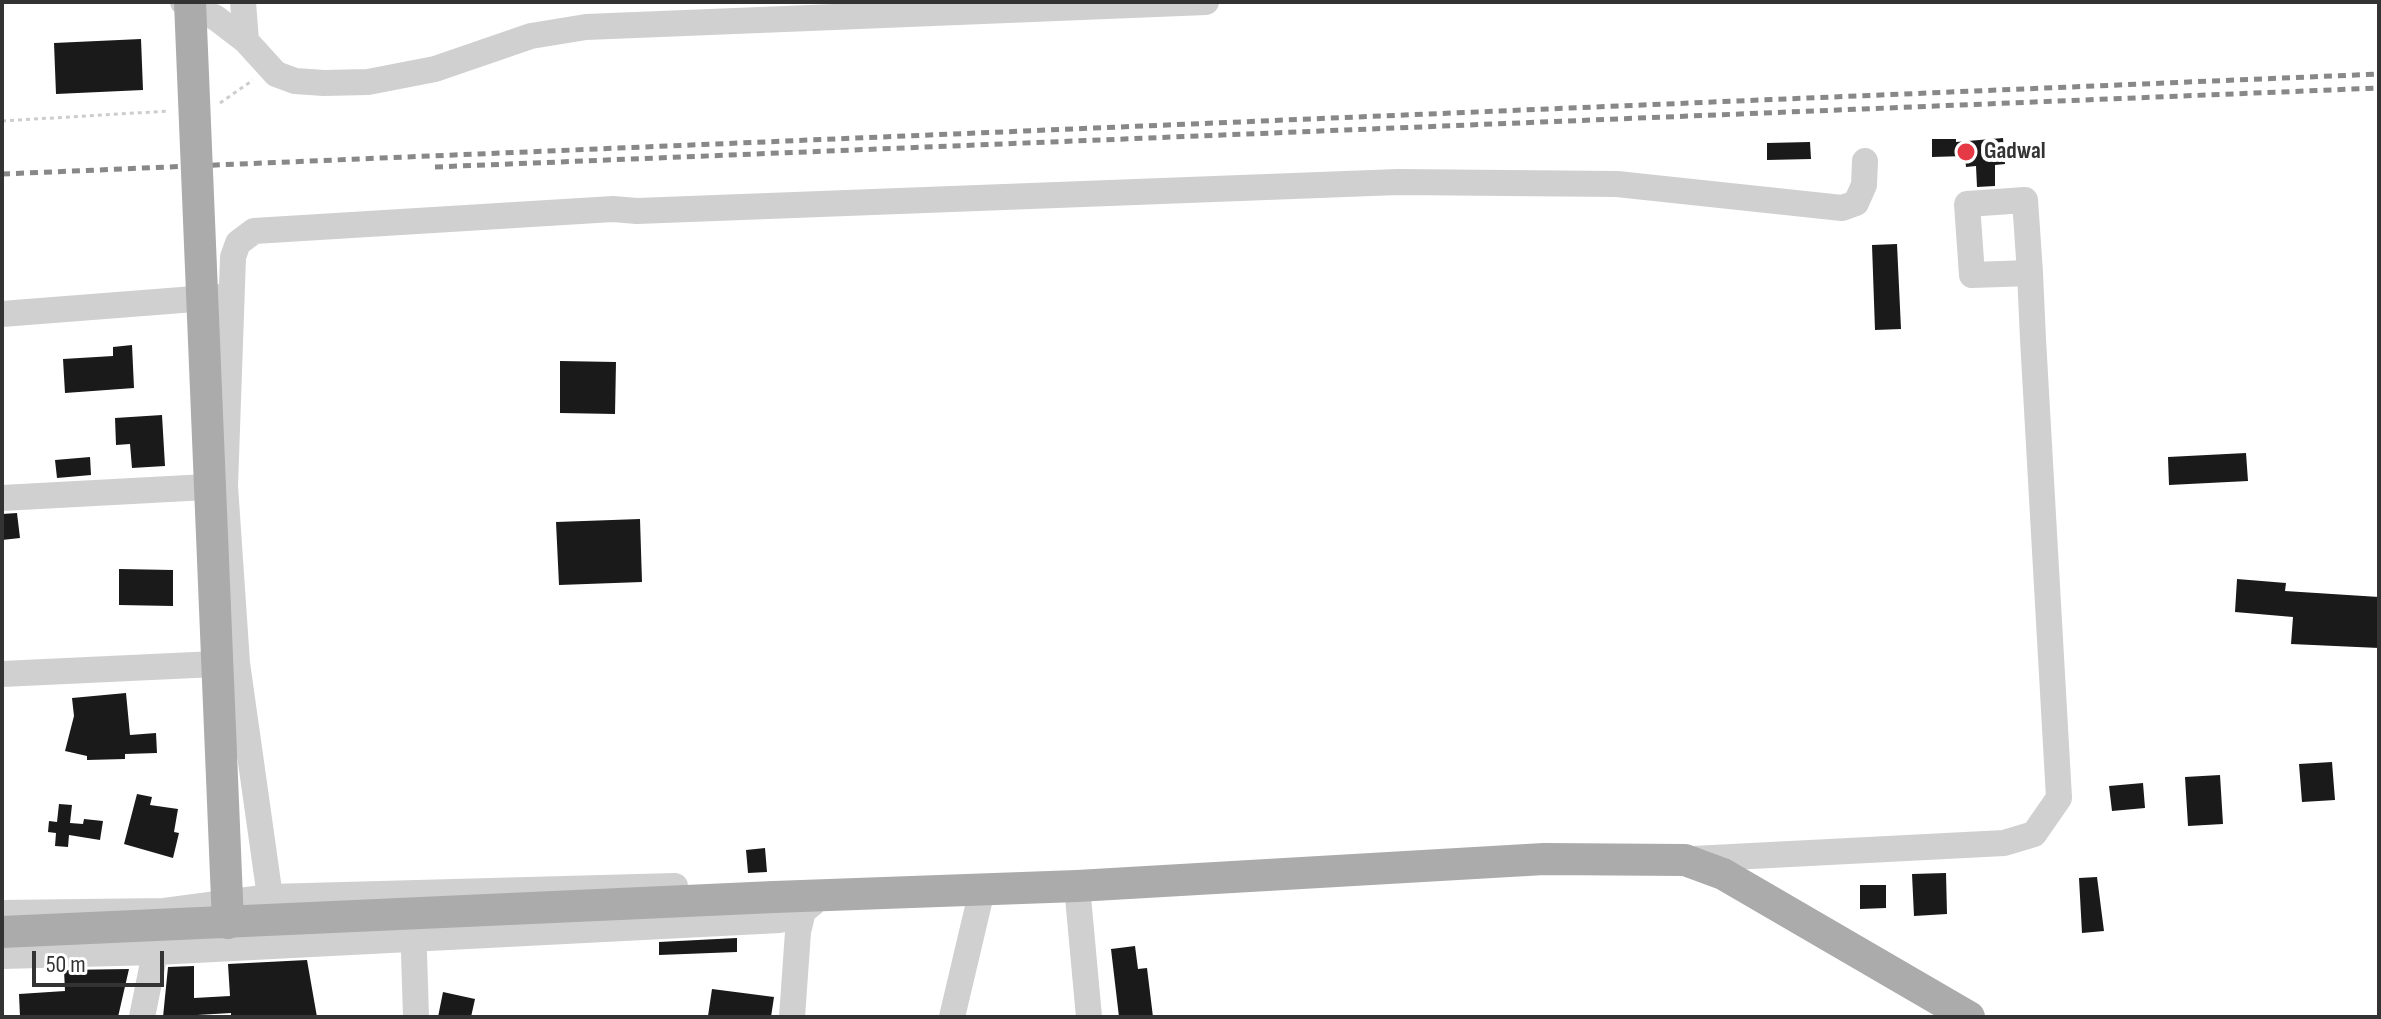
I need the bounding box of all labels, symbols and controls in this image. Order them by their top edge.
place label: Gadwal [1984,138,2046,166]
marker: Gadwal [1955,141,1977,163]
scale bar [36,935,168,985]
text: 50 m [46,950,86,979]

